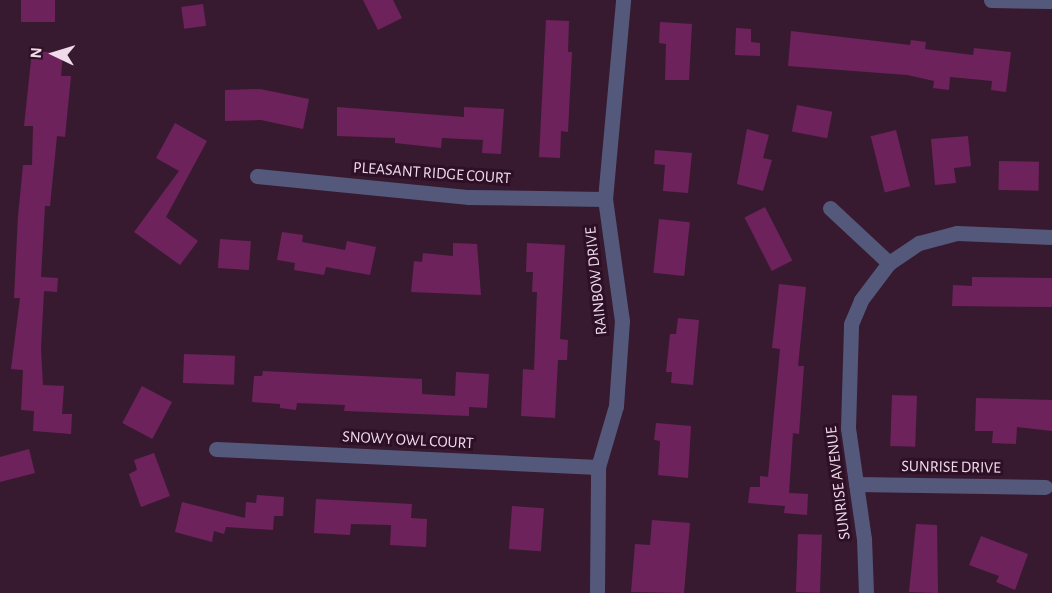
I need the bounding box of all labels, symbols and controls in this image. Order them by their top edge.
north arrow [24,24,84,84]
text: N [28,47,44,59]
street label: PLEASANT RIDGE COURT [353,158,511,188]
street label: RAINBOW DRIVE [581,226,611,336]
street label: SUNRISE AVENUE [822,425,854,541]
street label: SNOWY OWL COURT [342,427,474,453]
street label: SUNRISE DRIVE [901,457,1001,477]

